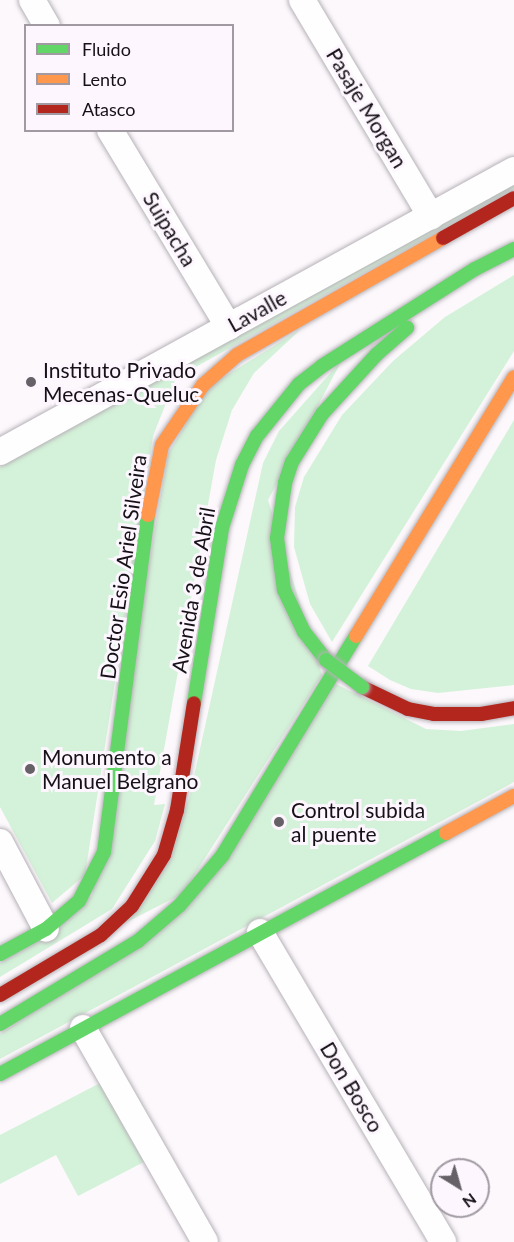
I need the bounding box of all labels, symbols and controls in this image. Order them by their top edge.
legend [24,24,234,132]
text: Fluido [82,38,131,60]
street label: Pasaje Morgan [321,44,413,172]
text: Lento [82,68,127,90]
text: Atasco [82,98,135,120]
street label: Suipacha [138,187,202,271]
street label: Lavalle [223,285,291,337]
place label: Instituto Privado Mecenas-Queluc [43,357,199,407]
marker: Instituto Privado Mecenas-Queluc [24,375,38,389]
street label: Doctor Esio Ariel Silveira [95,453,151,681]
street label: Avenida 3 de Abril [166,505,220,675]
place label: Monumento a Manuel Belgrano [42,744,198,794]
marker: Monumento a Manuel Belgrano [23,762,37,776]
place label: Control subida al puente [291,797,425,847]
marker: Control subida al puente [272,815,286,829]
street label: Don Bosco [315,1037,389,1137]
north arrow [430,1158,490,1218]
text: N [459,1190,481,1212]

